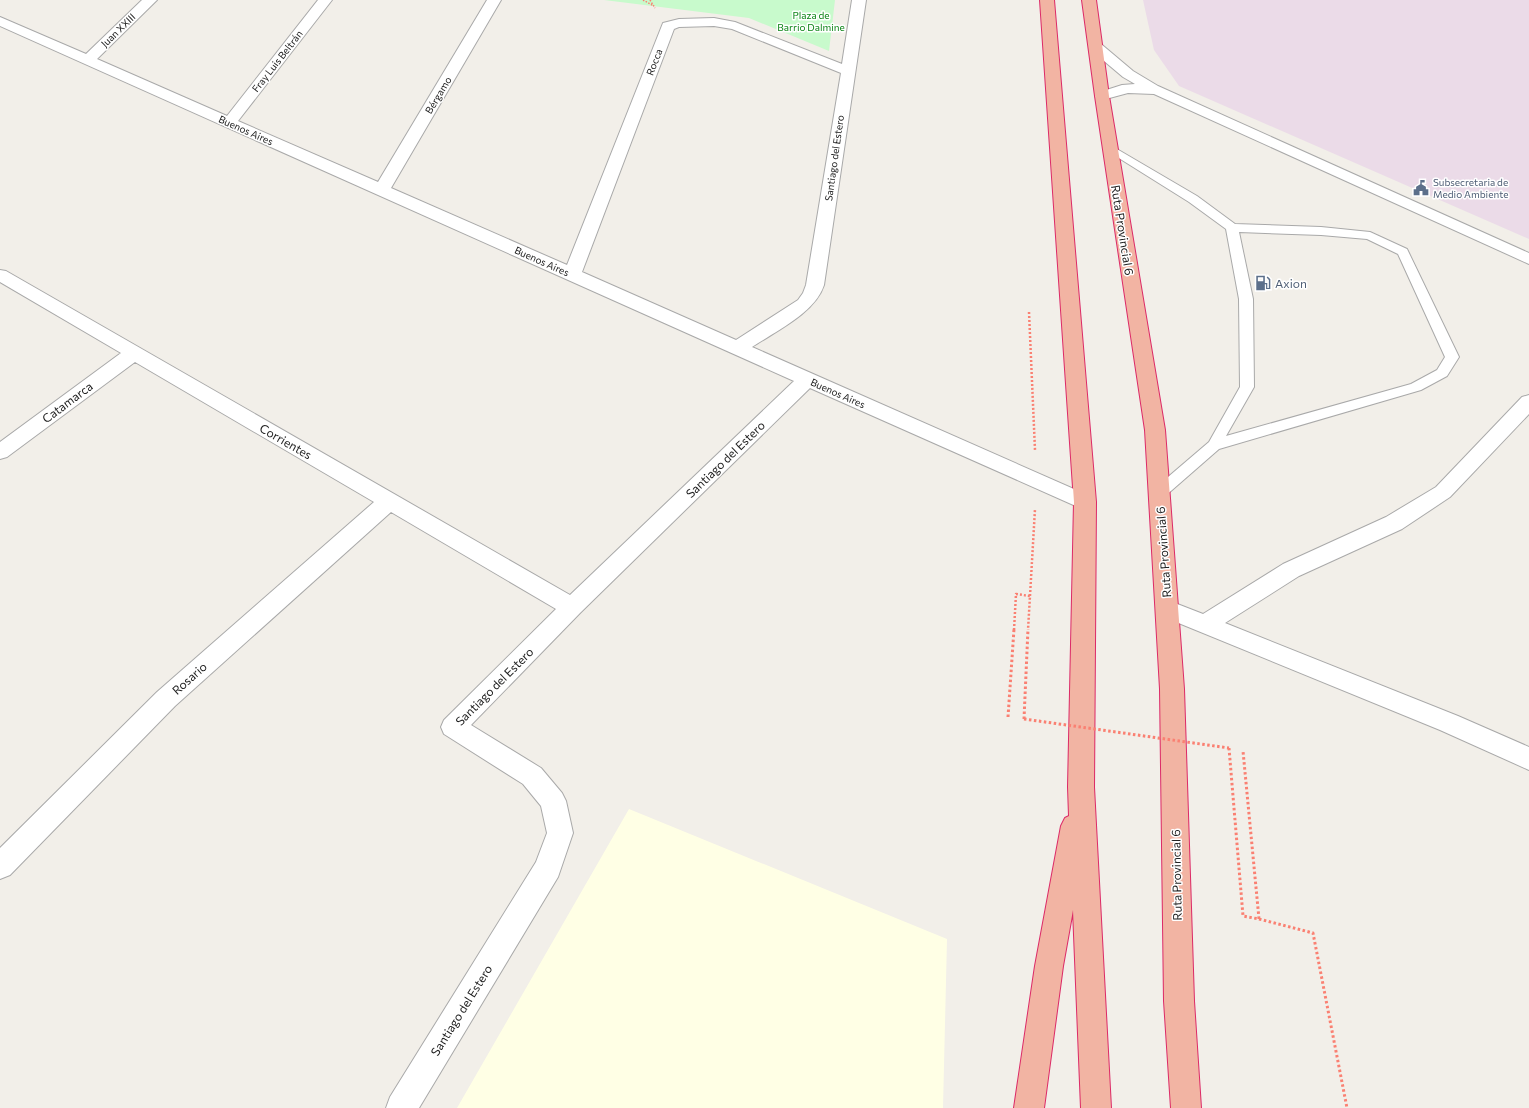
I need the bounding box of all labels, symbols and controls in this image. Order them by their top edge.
park label: Plaza de Barrio Dalmine [777,9,845,33]
street label: Juan XXIII [98,11,138,49]
street label: Fray Luis Beltrán [249,28,305,94]
street label: Rocca [643,47,665,77]
street label: Bérgamo [422,74,454,116]
street label: Buenos Aires [217,113,276,148]
street label: Santiago del Estero [822,114,846,202]
place label: Subsecretaria de Medio Ambiente [1433,176,1508,200]
public building icon: Subsecretaria de Medio Ambiente [1412,179,1430,197]
street label: Ruta Provincial 6 [1109,184,1137,276]
street label: Buenos Aires [513,244,572,279]
fuel station icon: Axion [1254,274,1272,292]
place label: Axion [1275,276,1307,290]
street label: Buenos Aires [809,376,868,411]
street label: Catamarca [39,379,95,425]
street label: Santiago del Estero [683,418,767,500]
street label: Corrientes [257,420,315,462]
street label: Ruta Provincial 6 [1153,506,1173,598]
street label: Santiago del Estero [452,644,536,728]
street label: Rosario [169,659,209,697]
street label: Ruta Provincial 6 [1168,829,1184,921]
street label: Santiago del Estero [427,962,495,1058]

